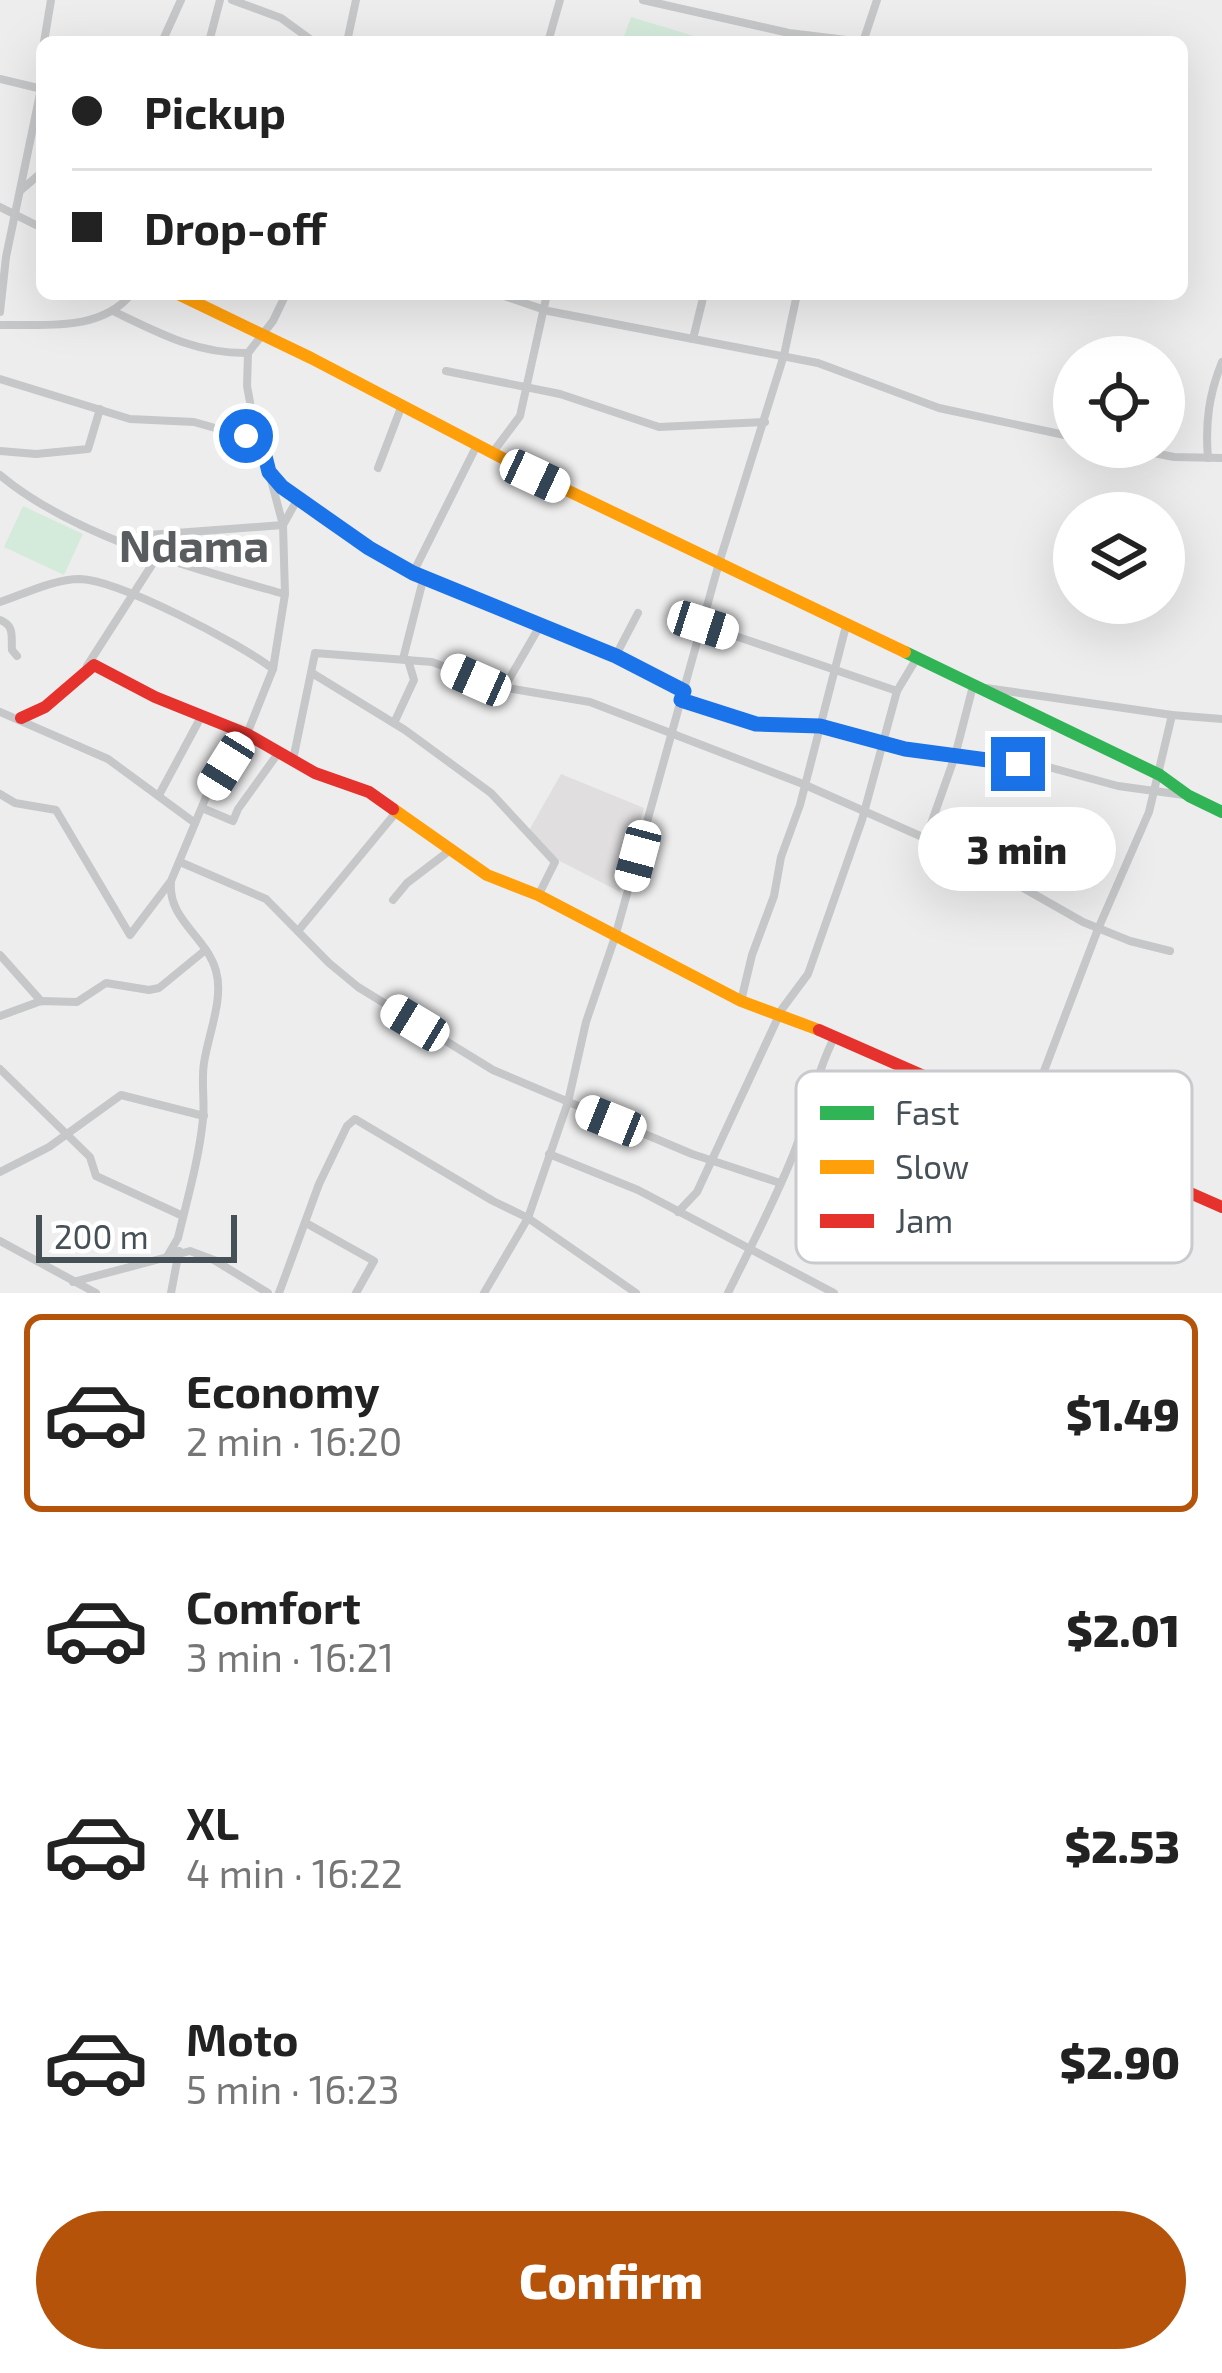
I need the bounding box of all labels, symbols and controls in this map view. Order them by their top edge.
text: Pickup [144,84,286,138]
text: Drop-off [144,200,326,254]
map controls [1053,336,1185,624]
button: locate [1053,336,1185,468]
route start [219,409,273,463]
car [495,444,575,508]
button: layers [1053,492,1185,624]
district label: Ndama [119,517,269,571]
car [663,597,743,653]
car [436,649,516,711]
car [192,726,260,806]
route end [991,737,1045,791]
callout: 3 min [919,806,1117,890]
car [611,817,665,895]
text: 3 min [967,825,1067,872]
car [375,989,455,1057]
legend [796,1071,1192,1263]
car [571,1091,651,1151]
text: Fast [895,1092,959,1132]
text: Slow [895,1146,969,1186]
text: Jam [895,1200,953,1240]
scale bar [36,1209,237,1262]
text: 200 m [54,1216,149,1256]
icon: car [42,1359,150,1467]
text: Economy [186,1363,380,1417]
text: $1.49 [1066,1386,1180,1440]
text: 2 min · 16:20 [186,1417,402,1464]
icon: car [42,1575,150,1683]
text: Comfort [186,1579,361,1633]
text: $2.01 [1066,1602,1180,1656]
text: 3 min · 16:21 [186,1633,394,1680]
icon: car [42,1791,150,1899]
text: XL [186,1795,239,1849]
text: $2.53 [1065,1818,1180,1872]
text: 4 min · 16:22 [186,1849,403,1896]
icon: car [42,2007,150,2115]
text: Moto [186,2011,299,2065]
text: $2.90 [1060,2034,1180,2088]
text: 5 min · 16:23 [186,2065,399,2112]
button: Confirm [36,2211,1186,2349]

